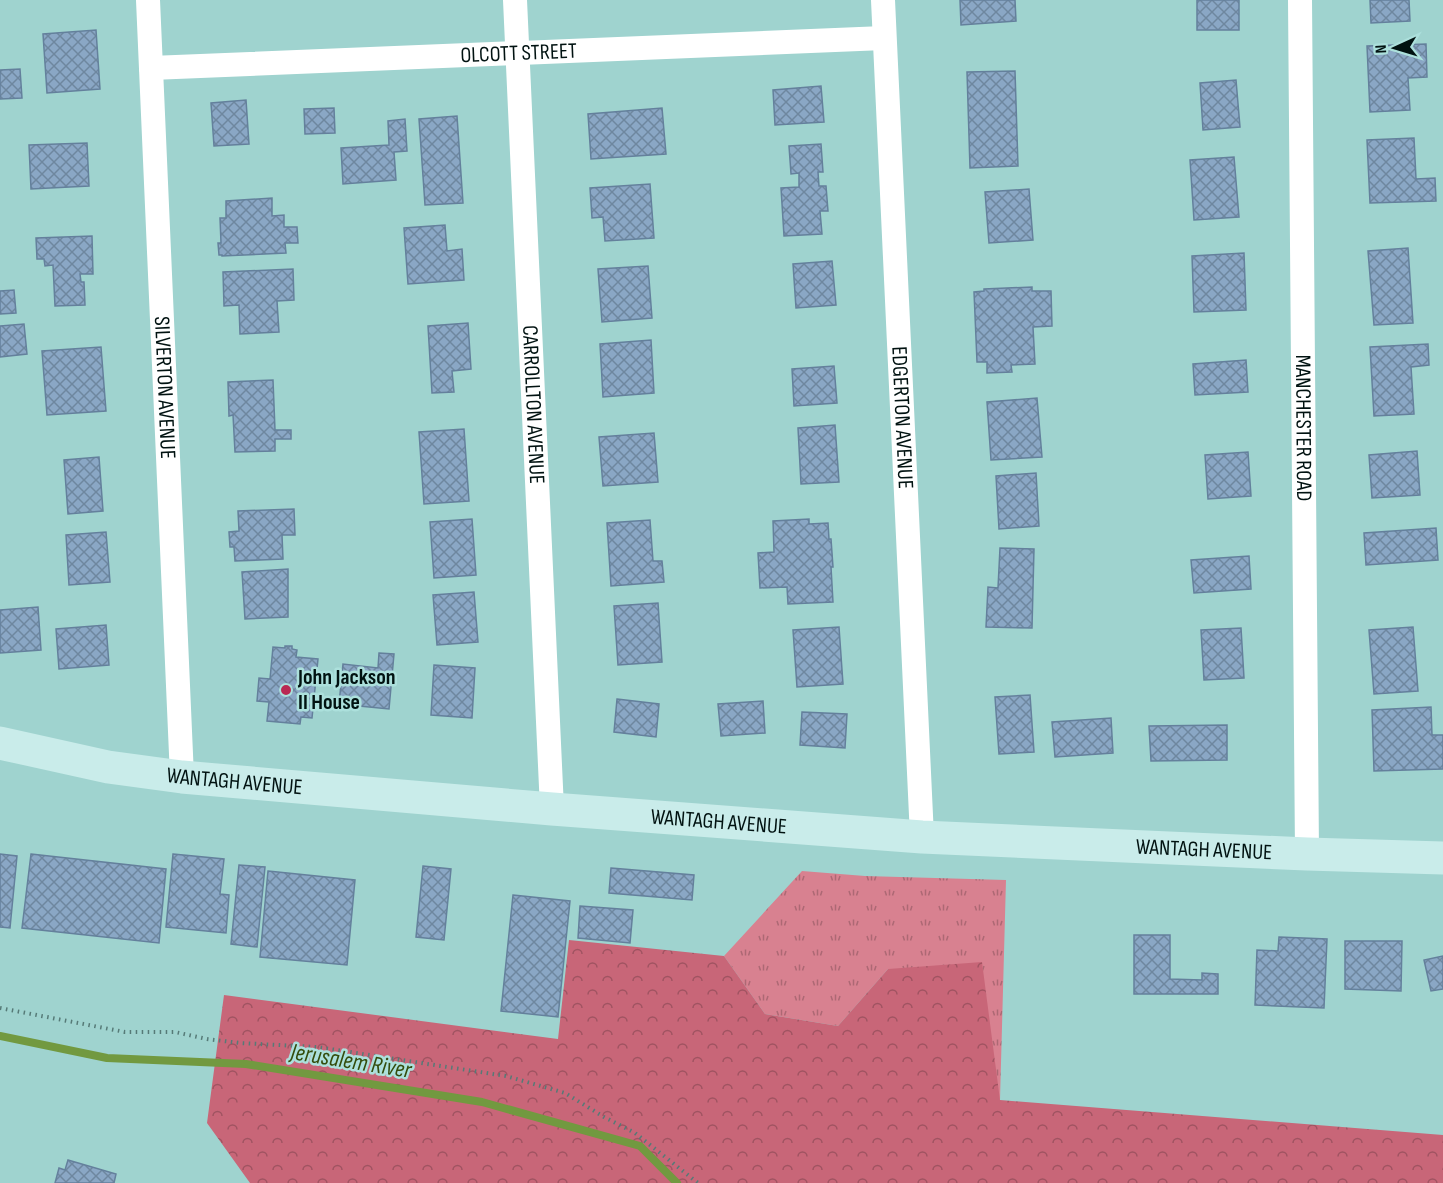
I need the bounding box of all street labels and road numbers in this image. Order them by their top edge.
street label: OLCOTT STREET [460,37,578,69]
street label: SILVERTON AVENUE [148,316,182,460]
street label: CARROLLTON AVENUE [516,324,551,485]
street label: EDGERTON AVENUE [886,345,919,490]
street label: MANCHESTER ROAD [1289,355,1318,501]
street label: WANTAGH AVENUE [165,762,304,801]
street label: WANTAGH AVENUE [650,803,788,840]
street label: WANTAGH AVENUE [1135,833,1273,866]

